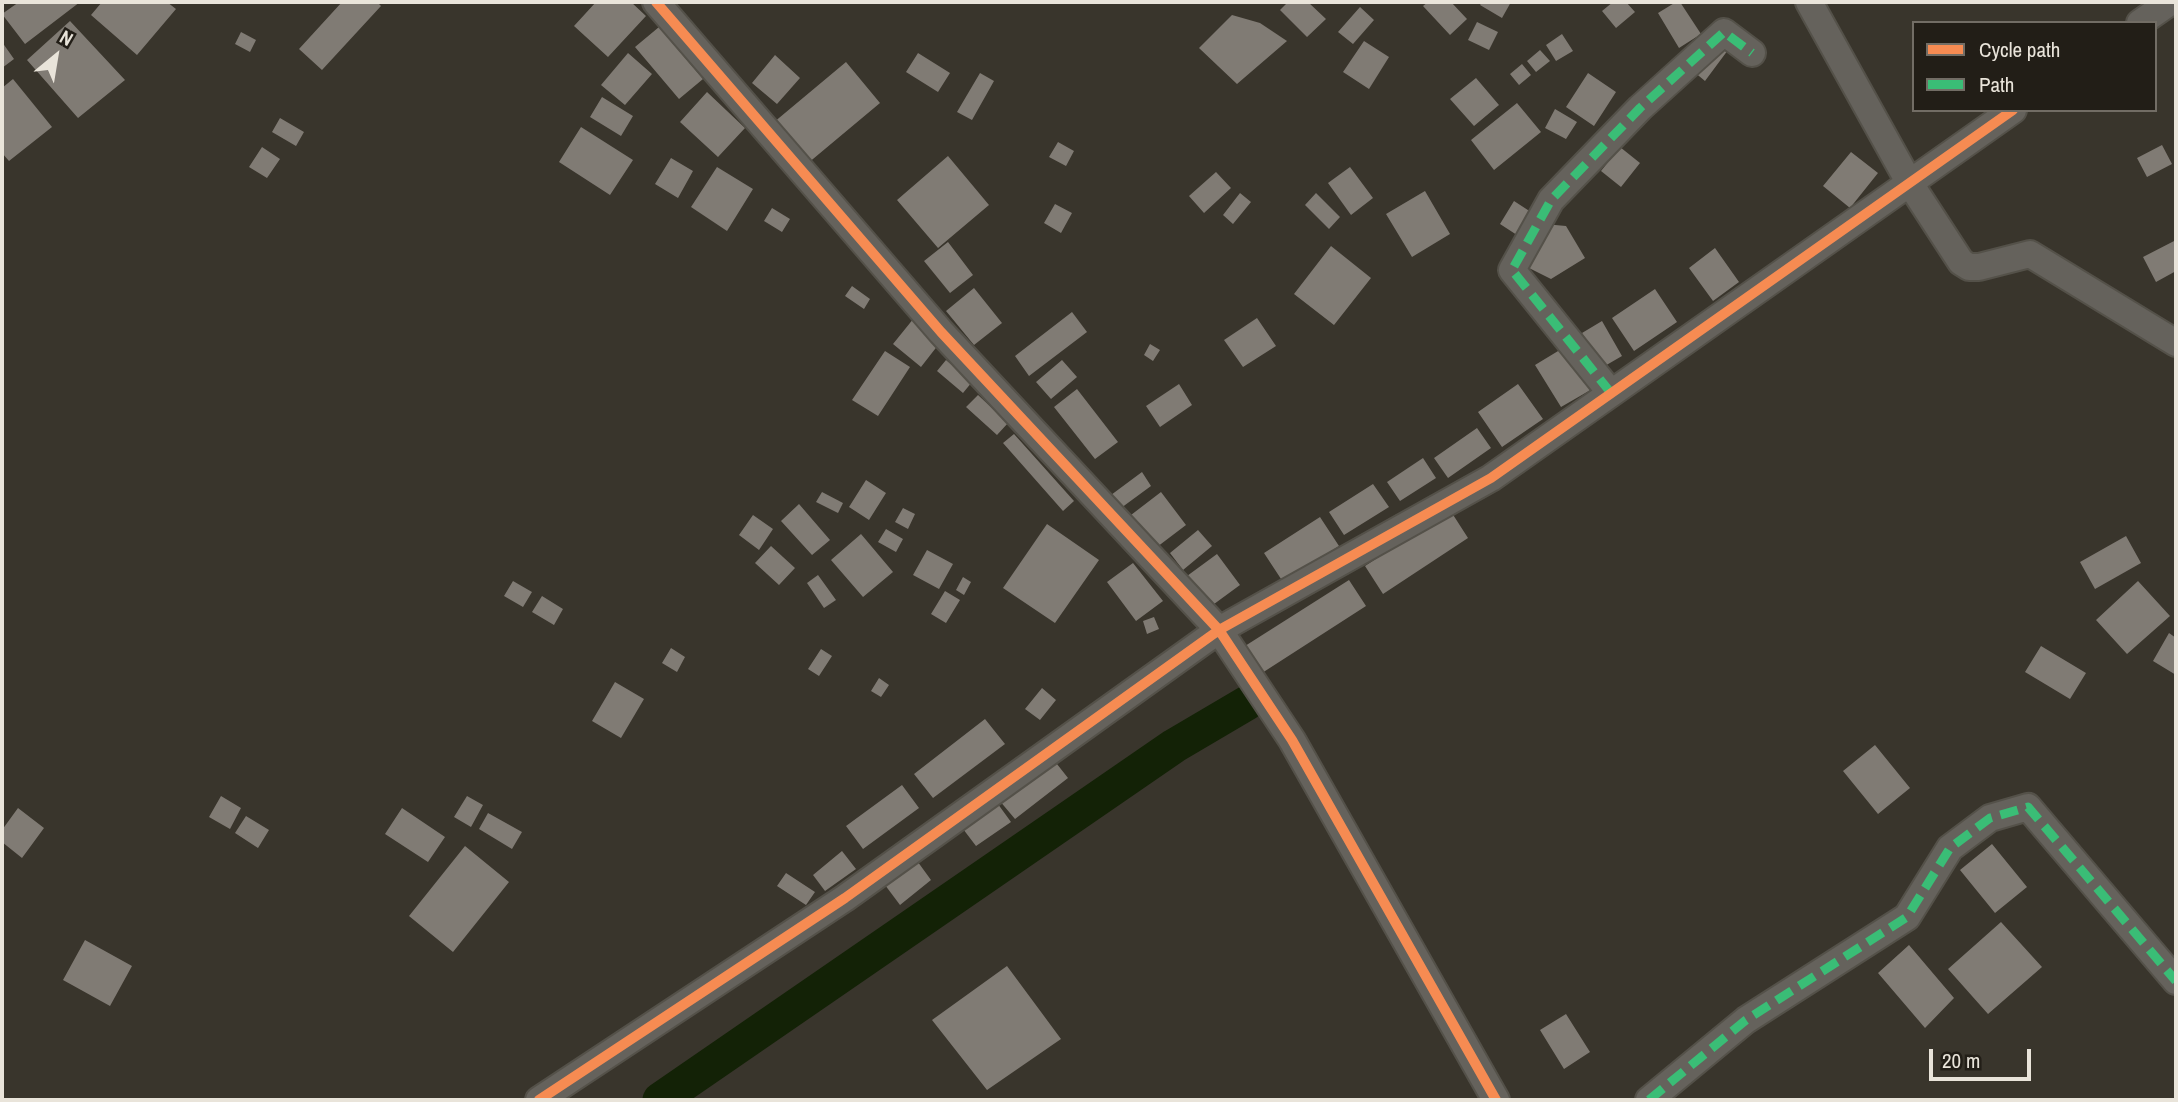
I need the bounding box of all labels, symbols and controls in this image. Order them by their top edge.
north arrow [21,21,91,91]
legend [1912,21,2157,112]
text: N [55,24,78,52]
text: Cycle path [1979,35,2060,64]
text: Path [1979,70,2014,99]
scale bar [1933,1036,2035,1080]
text: 20 m [1942,1046,1980,1075]

